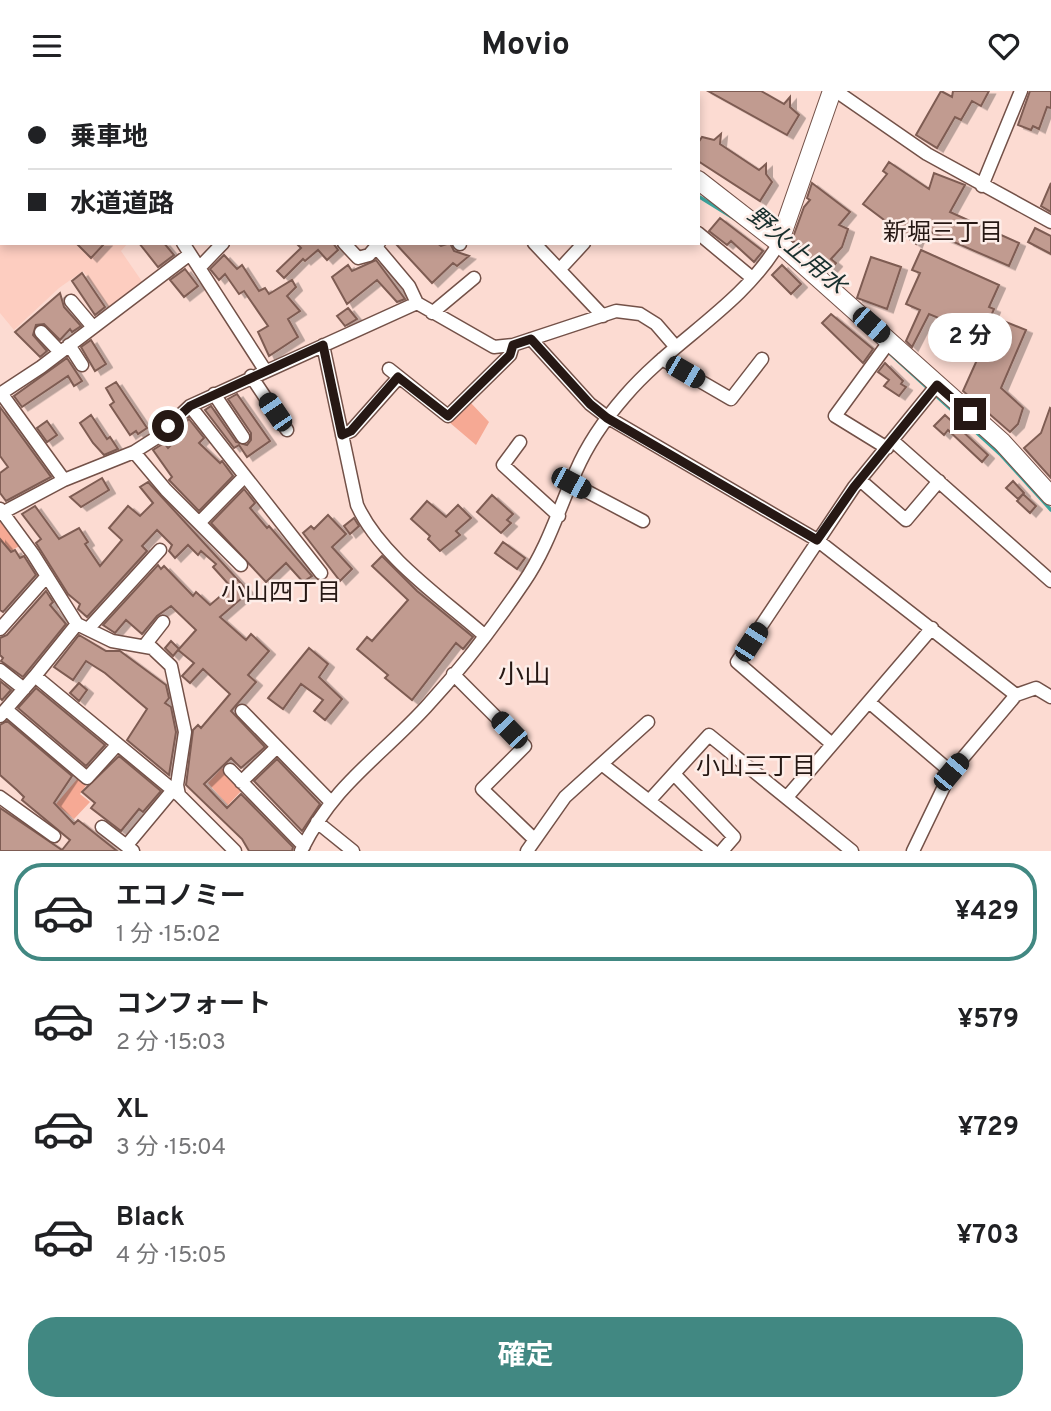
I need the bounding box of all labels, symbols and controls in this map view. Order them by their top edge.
text: Movio [481,26,570,66]
icon: menu [28,27,66,65]
icon: heart [985,27,1023,65]
text: 乗車地 [70,122,148,155]
text: 水道道路 [70,189,174,222]
water label: 野火止用水 [740,201,854,304]
district label: 新堀三丁目 [883,219,1003,249]
car [849,303,894,347]
callout: 2 分 [928,313,1012,361]
text: 2 分 [949,323,991,352]
car [662,352,709,392]
car [255,389,296,435]
route end [954,398,986,430]
route start [152,410,184,442]
car [548,464,595,502]
district label: 小山四丁目 [221,579,341,609]
car [731,619,772,665]
district label: 小山 [498,660,550,693]
car [487,708,532,752]
car [930,749,973,795]
district label: 小山三丁目 [696,753,816,783]
icon: car [32,881,95,944]
text: エコノミー [116,881,246,914]
text: ¥429 [955,896,1019,929]
text: 1 分 · 15:02 [116,921,221,950]
icon: car [32,989,95,1052]
text: コンフォート [116,989,271,1022]
text: ¥579 [957,1004,1019,1037]
text: 2 分 · 15:03 [116,1029,226,1058]
text: XL [116,1094,148,1127]
icon: car [32,1097,95,1160]
text: ¥729 [958,1112,1019,1145]
text: 3 分 · 15:04 [116,1134,226,1163]
text: Black [116,1202,185,1235]
icon: car [32,1205,95,1268]
text: ¥703 [957,1220,1019,1253]
text: 4 分 · 15:05 [116,1242,227,1271]
button: 確定 [28,1317,1023,1397]

